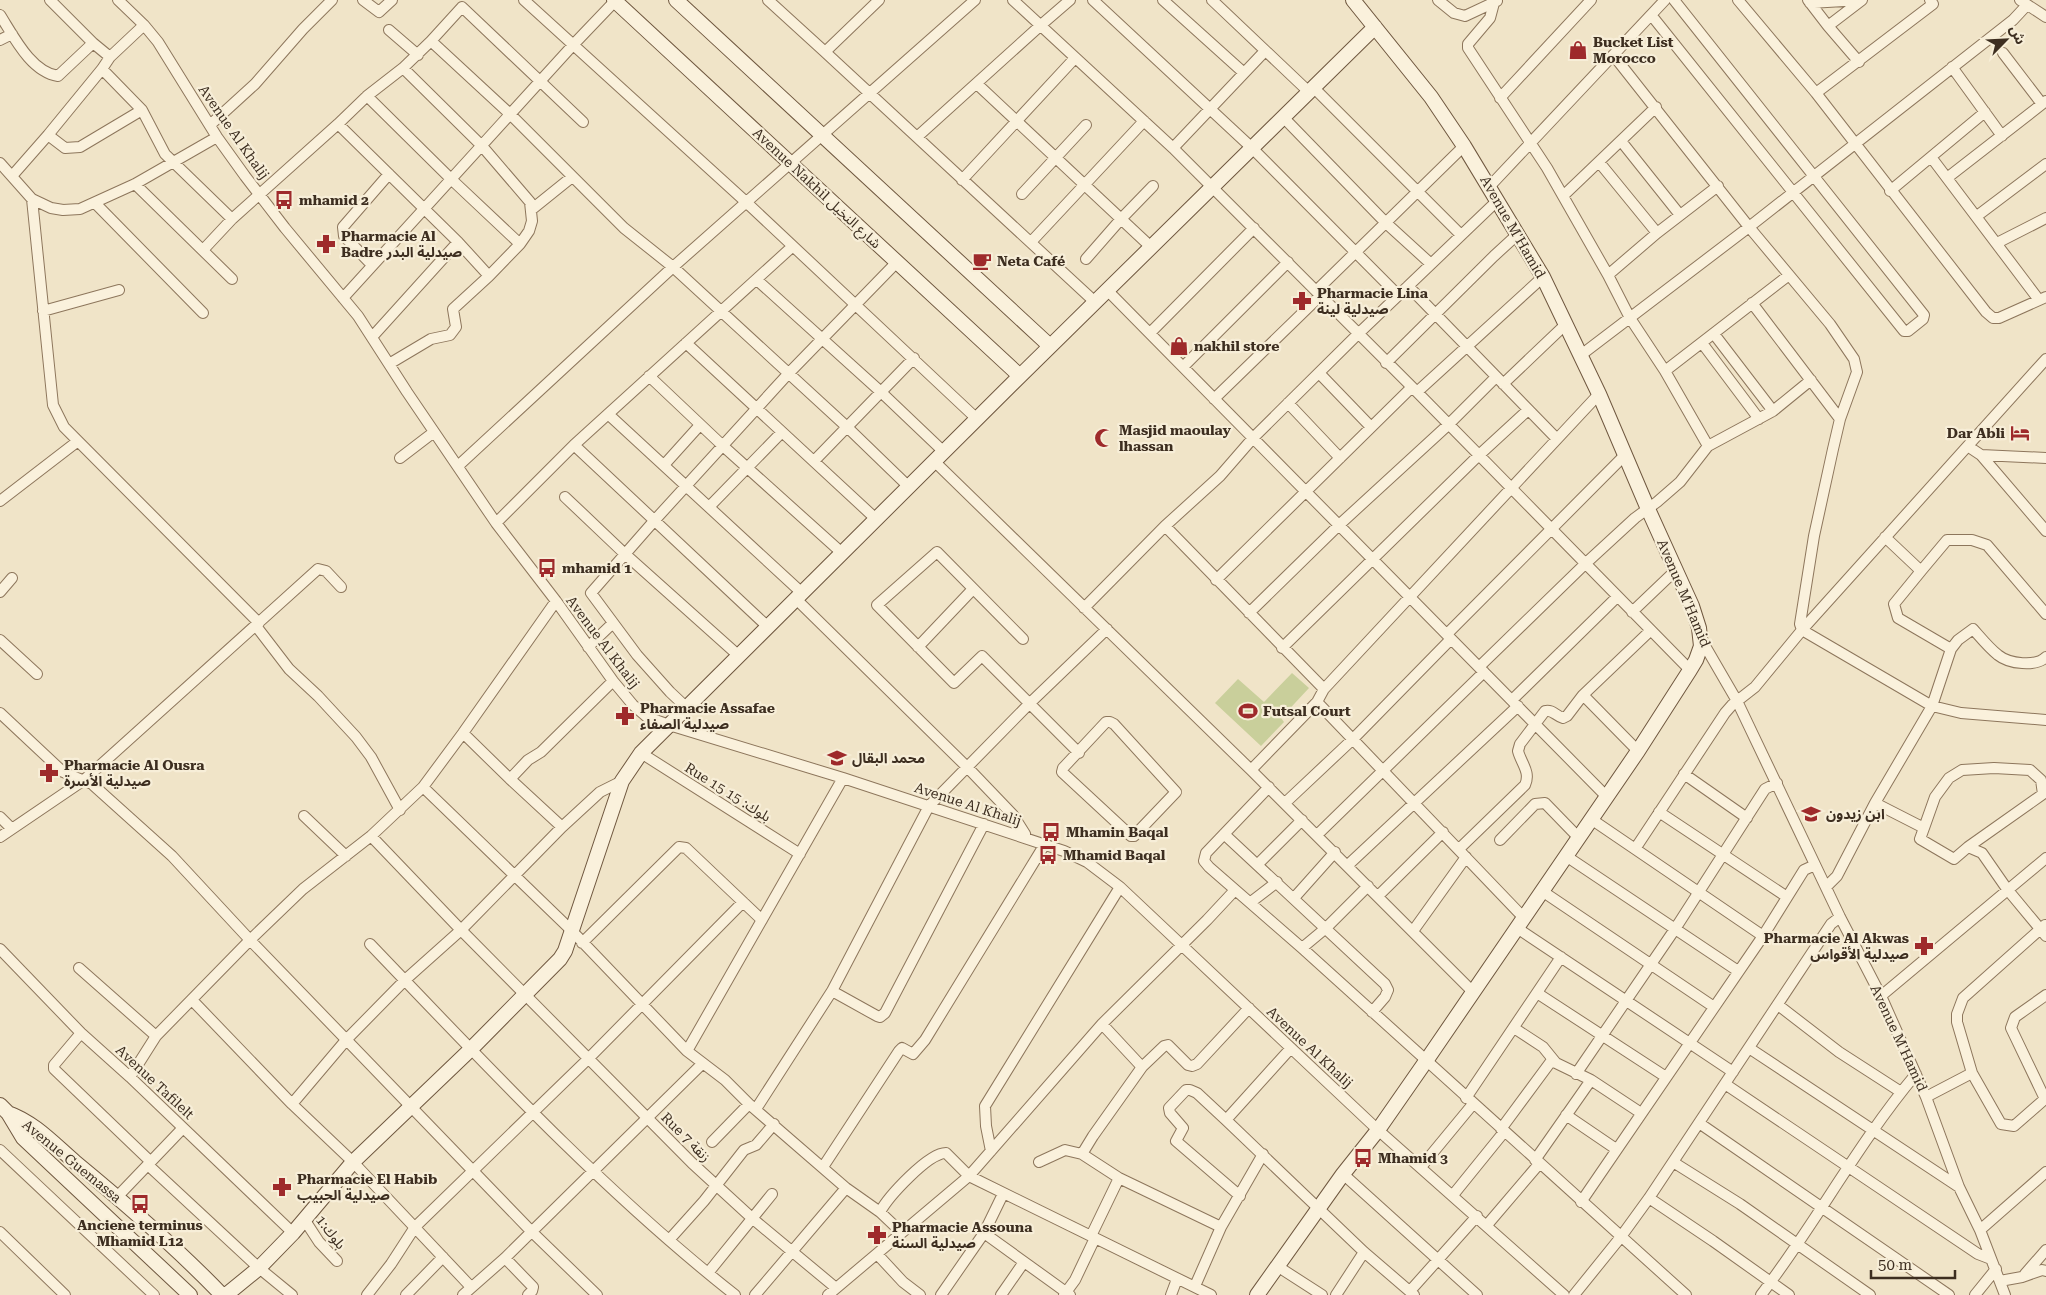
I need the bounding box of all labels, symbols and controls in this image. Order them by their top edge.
north arrow [1981,15,2031,65]
text: ش [2007,23,2029,47]
place label: Bucket List Morocco [1593,34,1674,66]
shop icon: Bucket List Morocco [1567,39,1589,61]
street label: Avenue Al Khalij [196,82,272,182]
street label: Avenue Nakhil شارع النخيل [748,124,884,254]
street label: Avenue M'Hamid [1477,173,1549,281]
bus stop icon: mhamid 2 [273,189,295,211]
place label: mhamid 2 [299,192,369,208]
place label: Pharmacie Al Badre صيدلية البدر [341,228,463,261]
pharmacy icon: Pharmacie Al Badre صيدلية البدر [315,233,337,255]
cafe icon: Neta Café [971,250,993,272]
place label: Neta Café [997,253,1065,269]
place label: Pharmacie Lina صيدلية لينة [1317,285,1429,317]
pharmacy icon: Pharmacie Lina صيدلية لينة [1291,290,1313,312]
shop icon: nakhil store [1168,335,1190,357]
place label: nakhil store [1194,338,1279,354]
place label: Masjid maoulay lhassan [1119,422,1231,454]
hotel icon: Dar Abli [2009,422,2031,444]
place label: Dar Abli [1947,425,2005,441]
mosque icon: Masjid maoulay lhassan [1093,427,1115,449]
street label: Avenue M'Hamid [1654,537,1714,649]
bus stop icon: mhamid 1 [536,557,558,579]
place label: mhamid 1 [562,560,632,576]
street label: Avenue Al Khalij [563,593,643,691]
place label: Pharmacie Assafae صيدلية الصفاء [640,700,775,732]
sports icon: Futsal Court [1237,700,1259,722]
place label: Futsal Court [1263,703,1351,719]
pharmacy icon: Pharmacie Assafae صيدلية الصفاء [614,705,636,727]
school or university icon: محمد البقال [826,747,848,769]
place label: محمد البقال [852,750,925,767]
place label: Pharmacie Al Ousra صيدلية الأسرة [64,757,205,790]
street label: Rue 15 بلوك: 15 [682,759,774,826]
pharmacy icon: Pharmacie Al Ousra صيدلية الأسرة [38,762,60,784]
street label: Avenue Al Khalij [913,779,1023,829]
school or university icon: ابن زيدون [1800,803,1822,825]
place label: ابن زيدون [1826,806,1885,823]
bus stop icon: Mhamin Baqal [1040,821,1062,843]
place label: Mhamin Baqal [1066,824,1169,840]
bus stop icon: Mhamid Baqal [1037,844,1059,866]
place label: Mhamid Baqal [1063,847,1166,863]
place label: Pharmacie Al Akwas صيدلية الأقواس [1764,930,1909,962]
pharmacy icon: Pharmacie Al Akwas صيدلية الأقواس [1913,935,1935,957]
street label: Avenue M'Hamid [1867,982,1931,1094]
street label: Avenue Al Khalij [1264,1003,1356,1091]
street label: Avenue Tafilelt [113,1042,197,1122]
street label: Rue 7 زنقة [657,1109,714,1166]
street label: Avenue Guemassa [19,1116,125,1206]
bus stop icon: Mhamid 3 [1352,1147,1374,1169]
place label: Mhamid 3 [1378,1150,1448,1166]
place label: Pharmacie El Habib صيدلية الحبيب [297,1171,437,1203]
pharmacy icon: Pharmacie El Habib صيدلية الحبيب [271,1176,293,1198]
bus stop icon: Anciene terminus Mhamid L12 [129,1193,151,1215]
street label: بلوك:1 [312,1212,349,1253]
place label: Anciene terminus Mhamid L12 [77,1217,203,1249]
place label: Pharmacie Assouna صيدلية السنة [892,1219,1033,1251]
pharmacy icon: Pharmacie Assouna صيدلية السنة [866,1224,888,1246]
scale bar [1871,1248,1955,1280]
text: 50 m [1878,1256,1913,1274]

